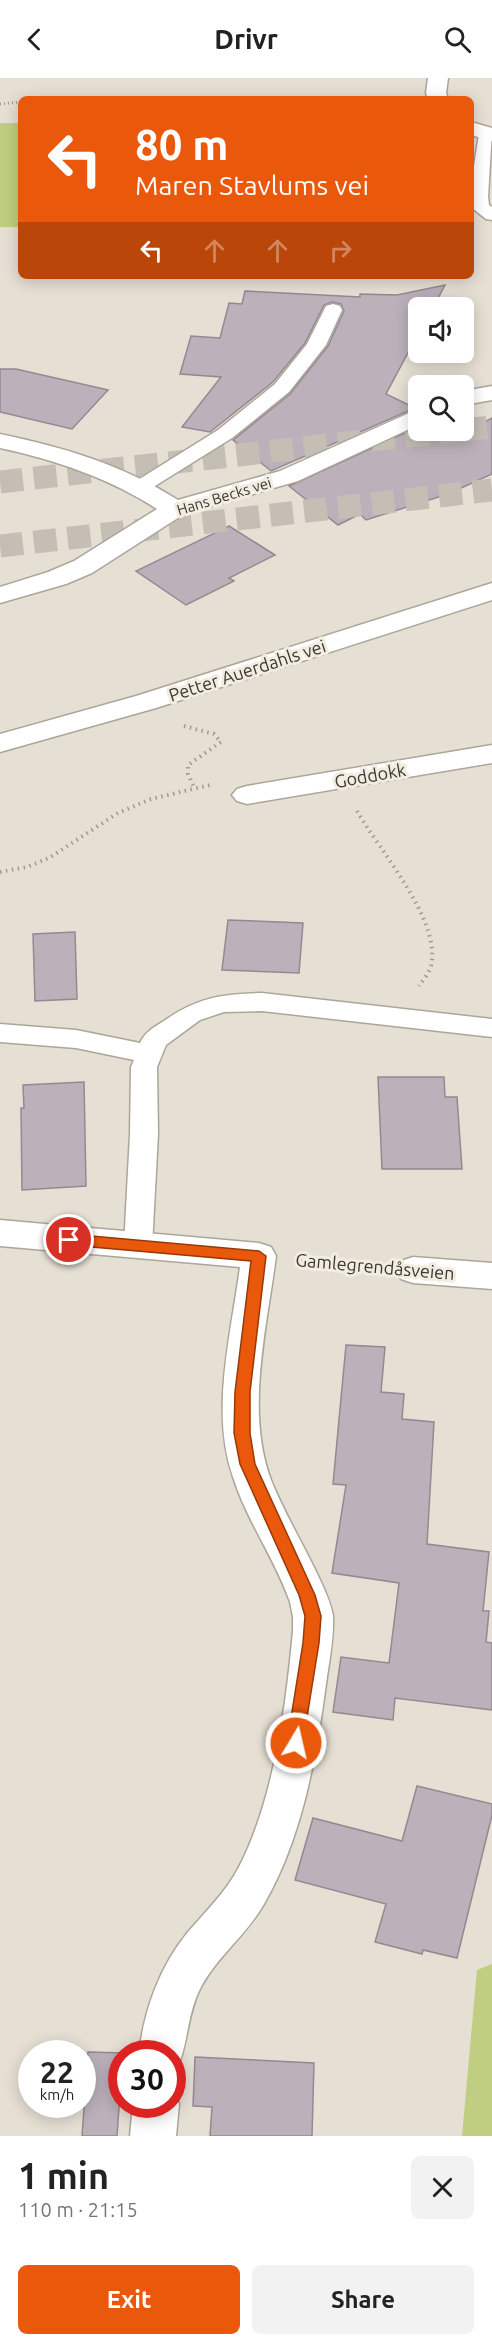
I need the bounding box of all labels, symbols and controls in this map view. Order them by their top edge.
icon: back [18,23,51,56]
icon: search [441,23,474,56]
text: Drivr [214,24,278,54]
icon: left [36,120,114,198]
text: 80 m [135,121,229,168]
text: Maren Stavlums vei [135,170,369,200]
icon: left [135,234,168,267]
icon: ahead [198,234,231,267]
icon: ahead [261,234,294,267]
icon: right [324,234,357,267]
map controls [408,297,474,441]
button: sound [408,297,474,363]
button: search [408,375,474,441]
street label: Hans Becks vei [175,474,273,518]
street label: Petter Auerdahls vei [166,635,328,705]
street label: Goddokk [333,759,407,791]
pin [43,1214,94,1265]
icon: arrive [52,1223,85,1256]
street label: Gamlegrendåsveien [295,1249,455,1283]
position arrow [264,1711,328,1775]
speed limit sign: 30 [108,2040,186,2118]
text: 22 [40,2055,74,2089]
text: km/h [40,2086,74,2103]
text: 1 min [18,2155,109,2196]
button: close [411,2156,474,2219]
text: 110 m · 21:15 [18,2198,138,2221]
button: Exit [18,2265,240,2334]
button: Share [252,2265,474,2334]

